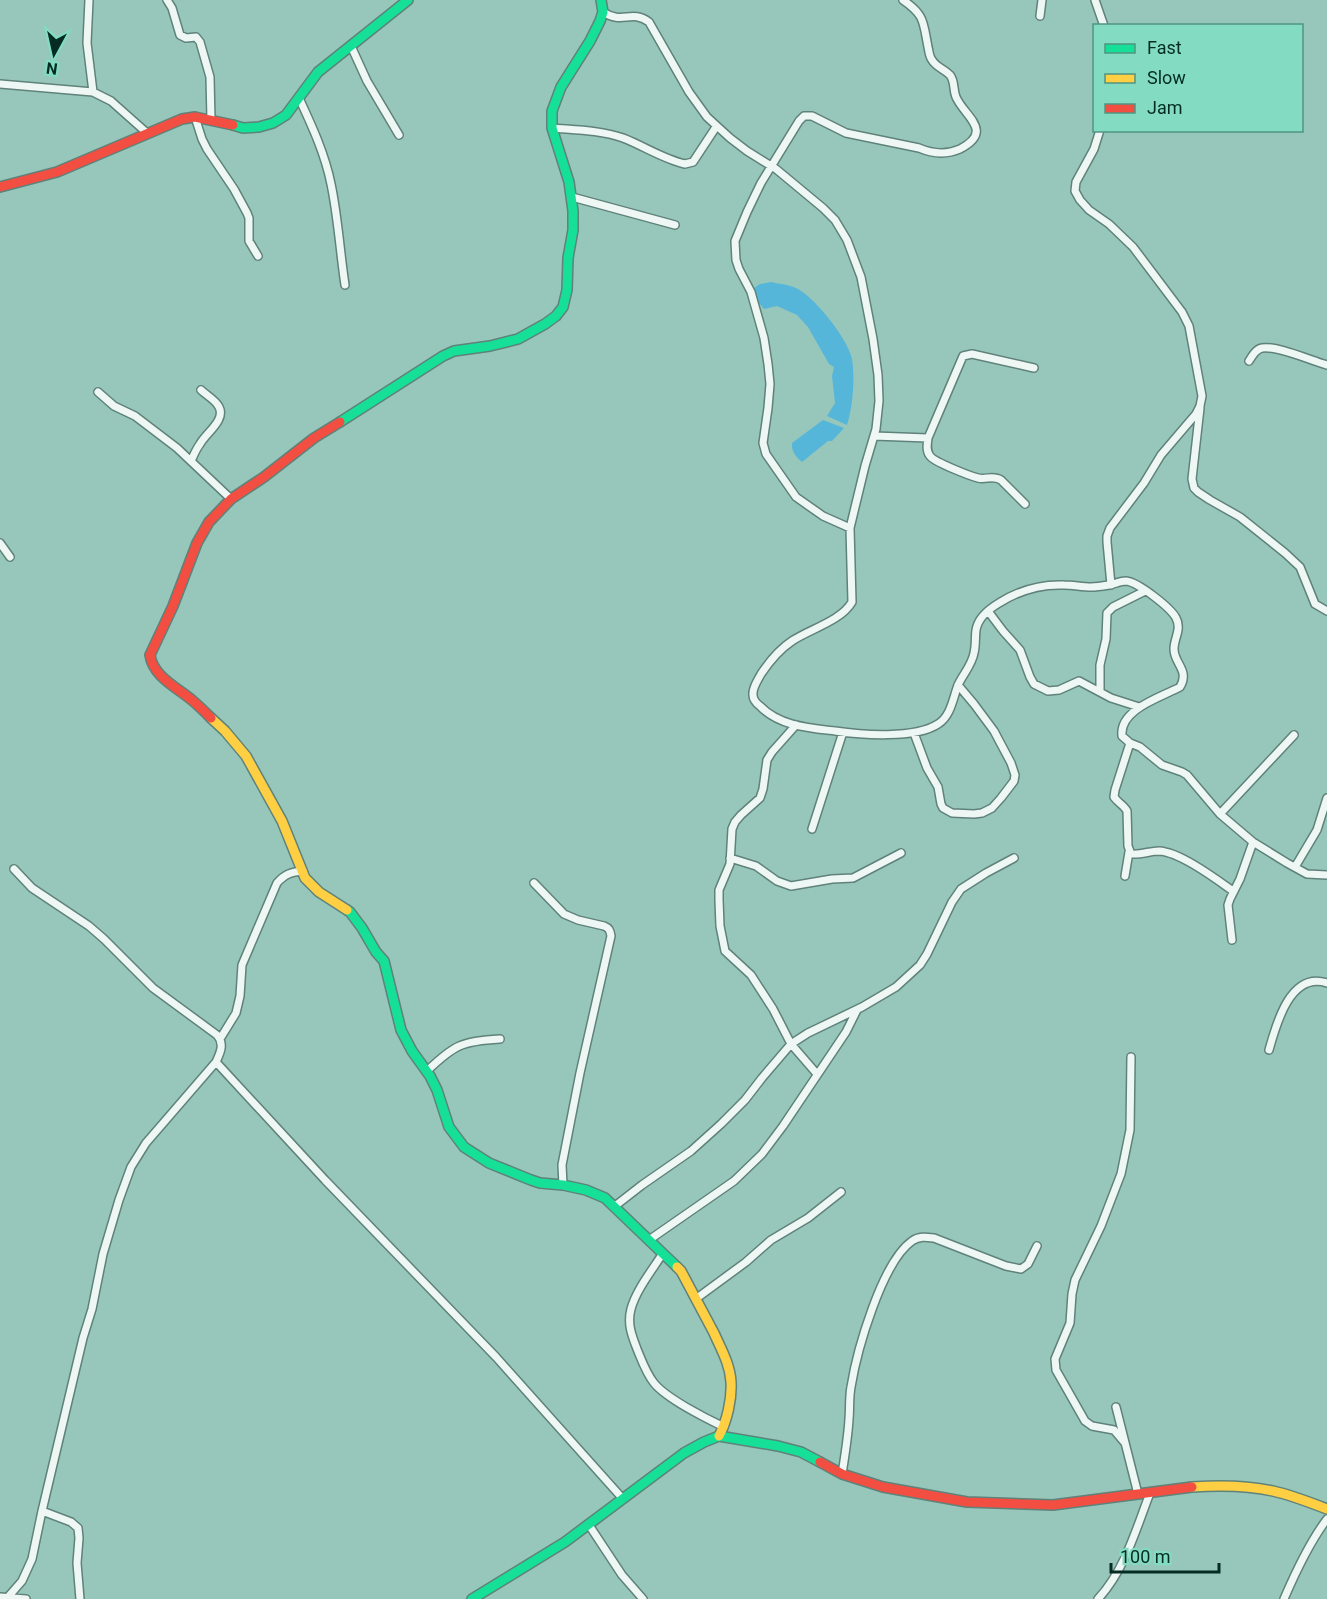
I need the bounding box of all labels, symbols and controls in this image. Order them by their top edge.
north arrow [24,24,84,84]
legend [1093,24,1303,132]
text: Fast [1147,37,1182,58]
text: N [45,58,59,79]
text: Slow [1147,67,1186,88]
text: Jam [1147,97,1183,118]
scale bar [1111,1536,1219,1574]
text: 100 m [1120,1546,1171,1567]

